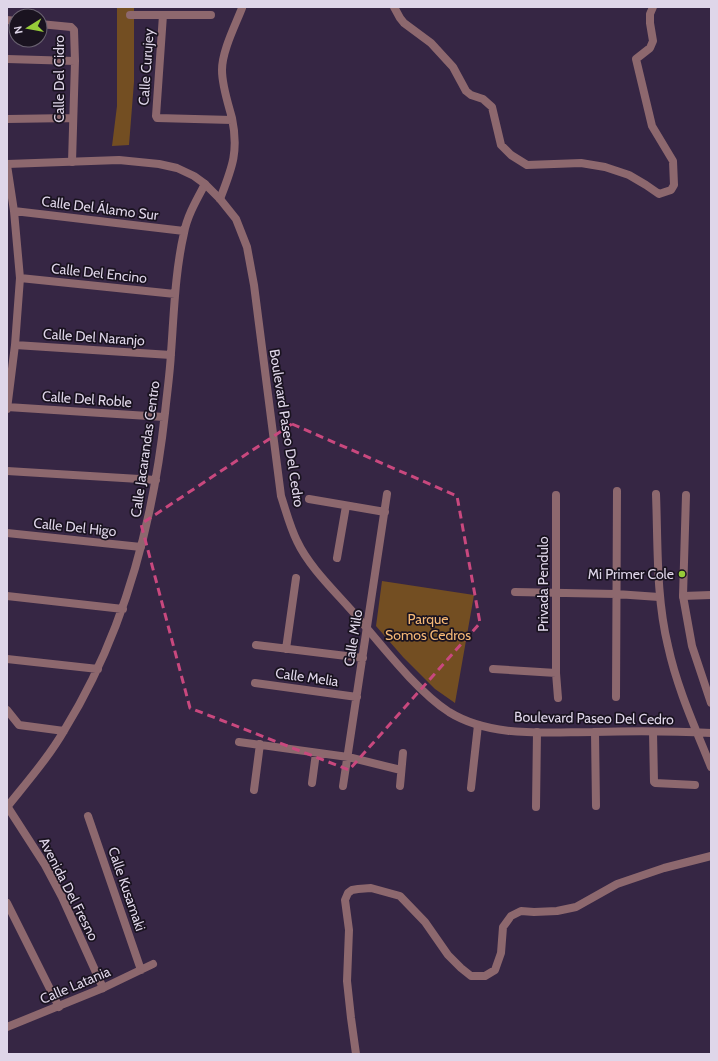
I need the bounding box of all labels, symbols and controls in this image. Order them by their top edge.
north arrow [8,8,48,48]
text: N [11,25,26,35]
street label: Calle Curujey [134,28,158,106]
street label: Calle Del Cidro [50,35,68,123]
street label: Calle Del Álamo Sur [41,192,160,224]
street label: Calle Del Encino [50,259,148,287]
street label: Calle Del Naranjo [43,324,146,350]
street label: Boulevard Paseo Del Cedro [266,348,308,509]
street label: Calle Jacarandas Centro [127,379,164,518]
street label: Calle Del Roble [41,387,133,411]
street label: Calle Del Higo [33,514,118,540]
street label: Privada Pendulo [534,536,552,632]
place label: Mi Primer Cole [588,565,674,583]
marker: Mi Primer Cole [677,569,687,579]
street label: Calle Milo [340,608,366,668]
park label: Parque Somos Cedros [385,610,471,644]
street label: Calle Melia [274,664,340,690]
street label: Boulevard Paseo Del Cedro [514,708,674,728]
street label: Avenida Del Fresno [35,834,103,944]
street label: Calle Kusamaki [104,845,150,933]
street label: Calle Latania [37,962,113,1008]

